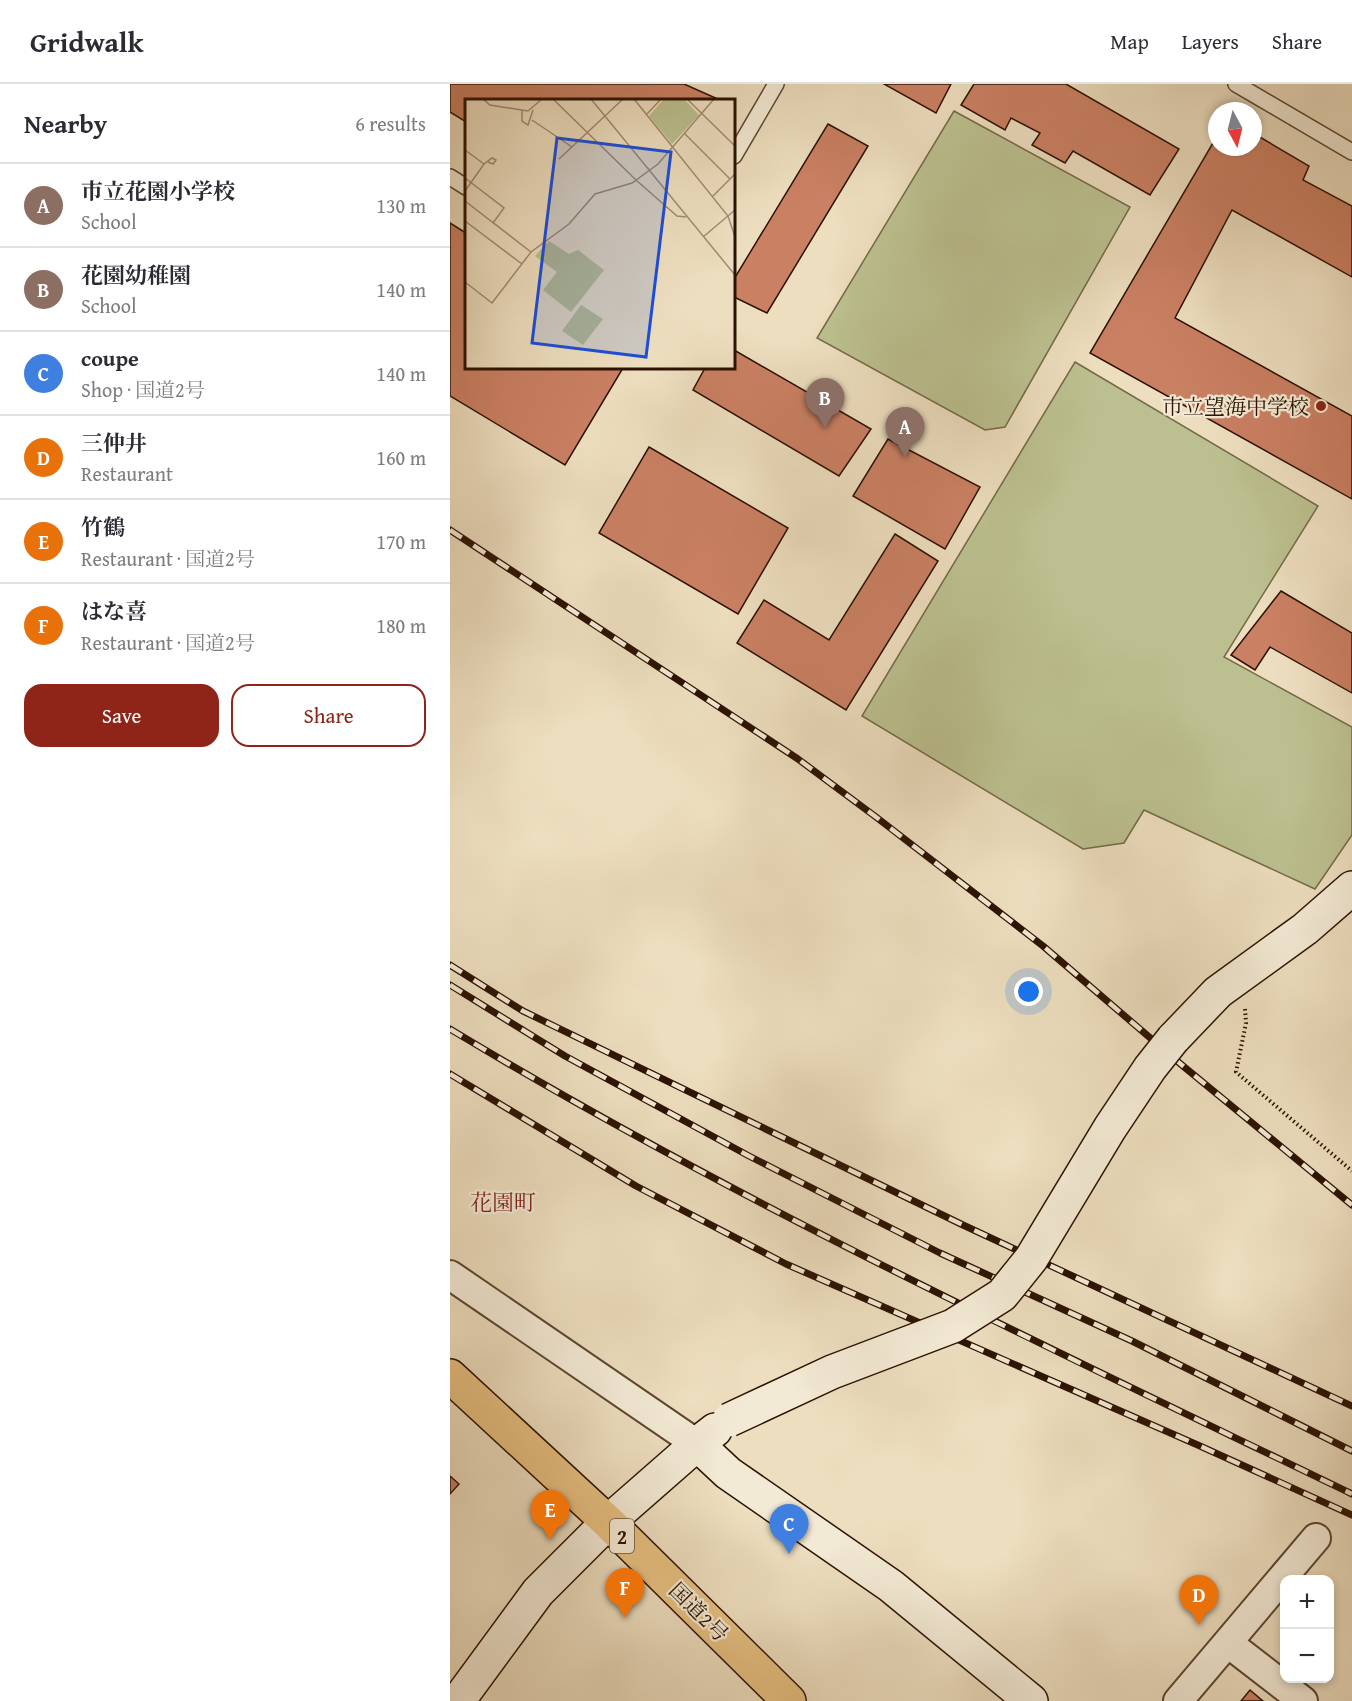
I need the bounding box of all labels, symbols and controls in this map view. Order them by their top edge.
text: Gridwalk [30,21,143,62]
text: Map [1110,26,1149,57]
text: Layers [1182,26,1239,57]
text: Share [1272,26,1322,57]
inset map [465,99,735,369]
north arrow [1208,102,1262,156]
text: Nearby [24,104,107,143]
text: 6 results [355,109,426,138]
text: 市立花園小学校 [81,175,235,207]
text: A [37,191,50,220]
text: 130 m [376,191,426,220]
text: School [81,207,137,236]
text: 花園幼稚園 [81,259,191,291]
text: B [37,275,50,304]
text: 140 m [376,275,426,304]
text: School [81,291,137,320]
text: coupe [81,342,139,374]
text: C [38,359,49,388]
text: 140 m [376,359,426,388]
text: Shop · 国道2号 [81,375,205,404]
pin: B [806,378,844,428]
place label: 市立望海中学校 [1162,391,1309,422]
marker: 市立望海中学校 [1314,399,1328,413]
pin: A [886,408,924,457]
text: 三仲井 [81,427,147,459]
text: D [37,443,50,472]
text: 160 m [376,443,426,472]
text: Restaurant [81,459,173,488]
text: 竹鶴 [81,511,125,543]
text: E [38,527,49,556]
text: 170 m [376,527,426,556]
text: Restaurant · 国道2号 [81,544,255,573]
text: はな喜 [81,595,147,627]
text: F [38,611,49,640]
text: 180 m [376,611,426,640]
text: Restaurant · 国道2号 [81,628,255,657]
button: Save [24,684,219,747]
button: Share [231,684,426,747]
your location [1014,977,1043,1006]
district label: 花園町 [470,1186,536,1218]
pin: E [530,1490,570,1540]
pin: C [770,1504,808,1554]
road number: 2 [610,1519,634,1553]
pin: F [606,1568,645,1618]
street label: 国道2号 [662,1575,736,1649]
map controls [1280,1575,1334,1683]
button: + [1280,1575,1334,1629]
pin: D [1180,1576,1218,1625]
button: − [1280,1629,1334,1683]

